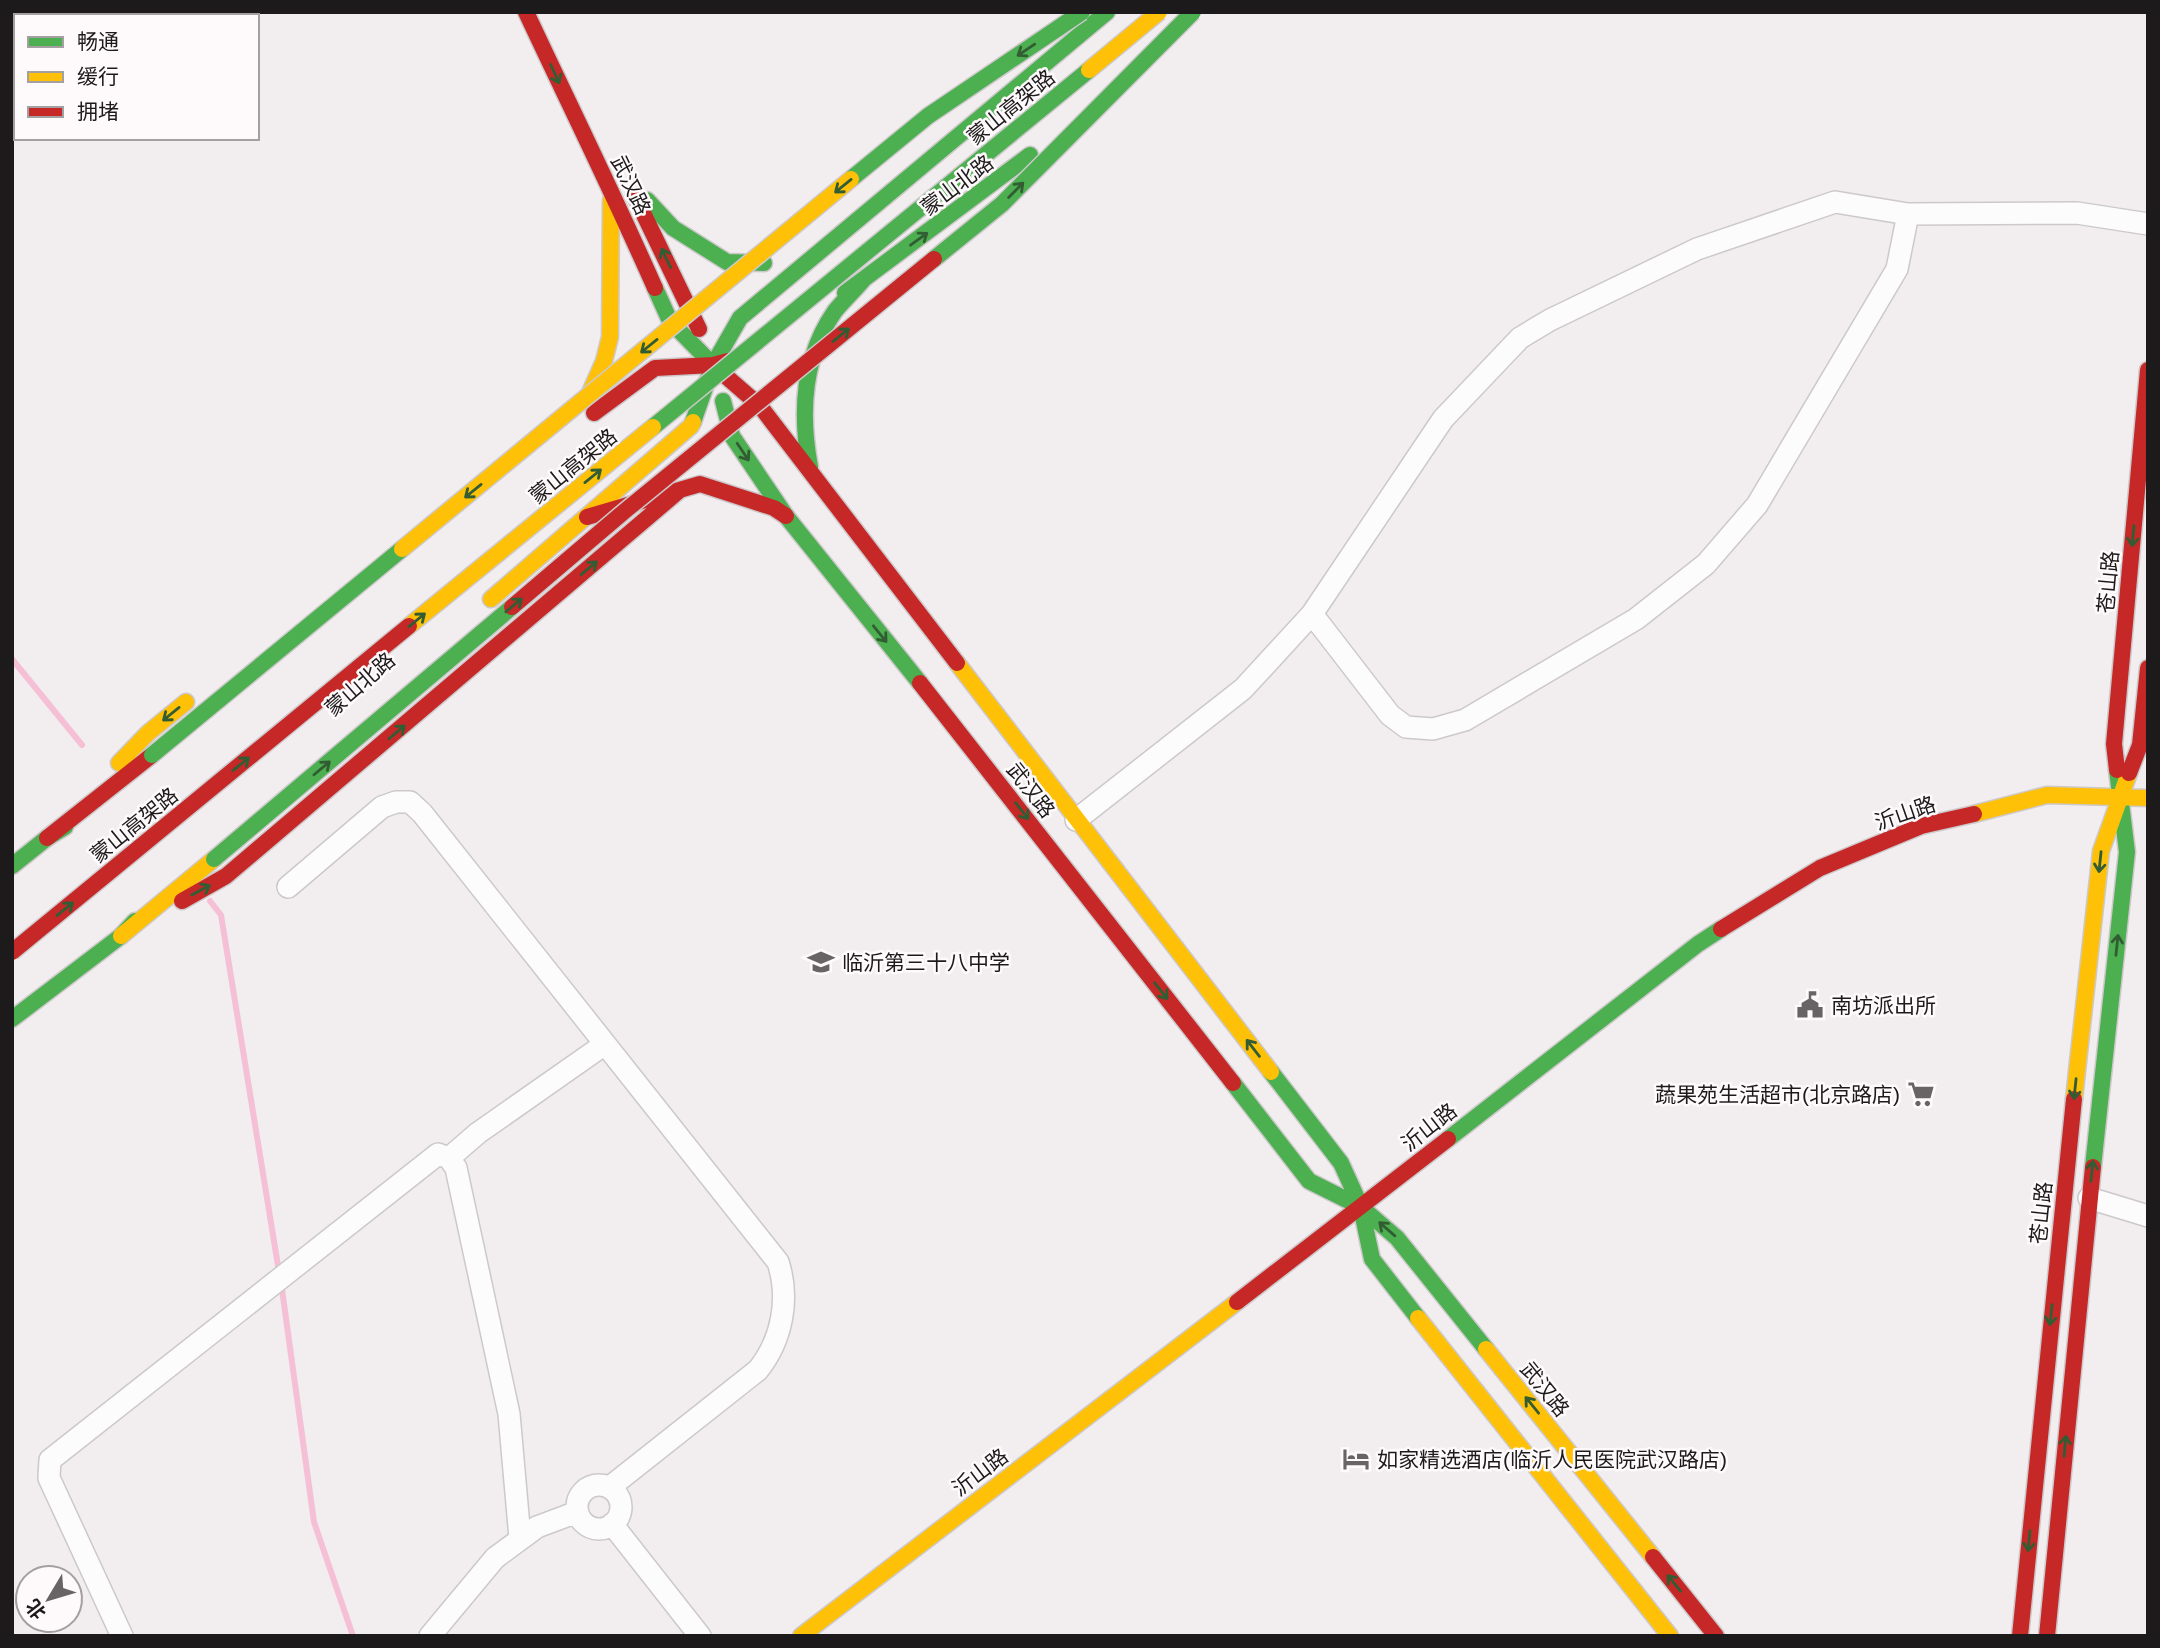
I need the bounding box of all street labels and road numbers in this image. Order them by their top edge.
street label: 蒙山高架路 [963,65,1059,149]
street label: 蒙山北路 [917,151,997,219]
street label: 武汉路 [607,152,655,218]
street label: 蒙山高架路 [525,424,621,508]
street label: 苍山路 [2094,550,2122,614]
street label: 蒙山北路 [321,648,399,720]
street label: 武汉路 [1003,758,1059,822]
street label: 蒙山高架路 [86,783,182,867]
street label: 沂山路 [1871,792,1939,834]
street label: 沂山路 [1397,1099,1461,1155]
street label: 苍山路 [2026,1180,2056,1246]
street label: 武汉路 [1516,1357,1574,1421]
street label: 沂山路 [948,1444,1012,1500]

